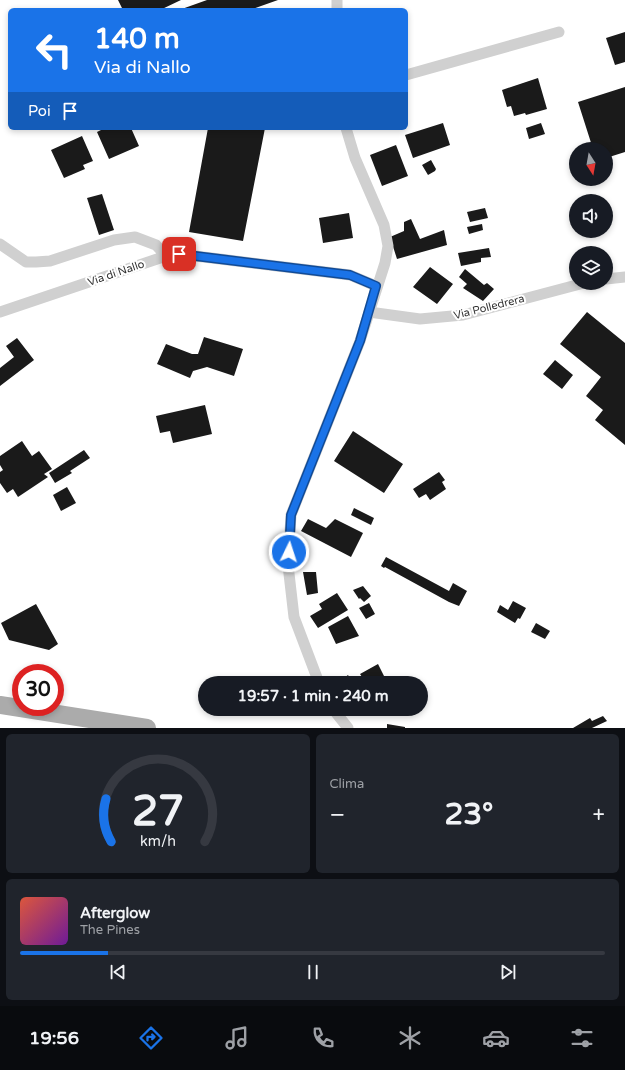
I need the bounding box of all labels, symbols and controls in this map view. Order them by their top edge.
text: 140 m [94,22,180,56]
icon: left [28,24,80,76]
text: Via di Nallo [94,56,191,78]
icon: arrive [59,100,81,122]
text: Poi [28,102,51,120]
north arrow [569,142,613,186]
map controls [569,142,613,290]
button: sound [569,194,613,238]
pin [162,237,196,271]
icon: arrive [168,243,190,265]
button: layers [569,246,613,290]
street label: Via di Nallo [86,257,146,289]
street label: Via Polledrera [452,292,526,322]
position arrow [268,531,310,573]
speed limit sign: 30 [12,664,64,716]
text: 19:57 · 1 min · 240 m [238,687,388,705]
text: Clima [330,776,364,792]
text: 27 [132,786,184,836]
text: 23° [444,796,493,833]
text: − [330,802,345,828]
text: + [593,802,605,828]
text: km/h [140,832,176,849]
text: Afterglow [80,904,150,922]
text: The Pines [80,922,140,938]
icon: previous [107,961,129,983]
icon: pause [302,961,324,983]
icon: next [497,961,519,983]
icon: directions [137,1024,165,1052]
icon: music [223,1024,251,1052]
icon: phone [309,1024,337,1052]
icon: climate [396,1024,424,1052]
icon: car [482,1024,510,1052]
icon: filters [568,1024,596,1052]
text: 19:56 [29,1027,79,1049]

